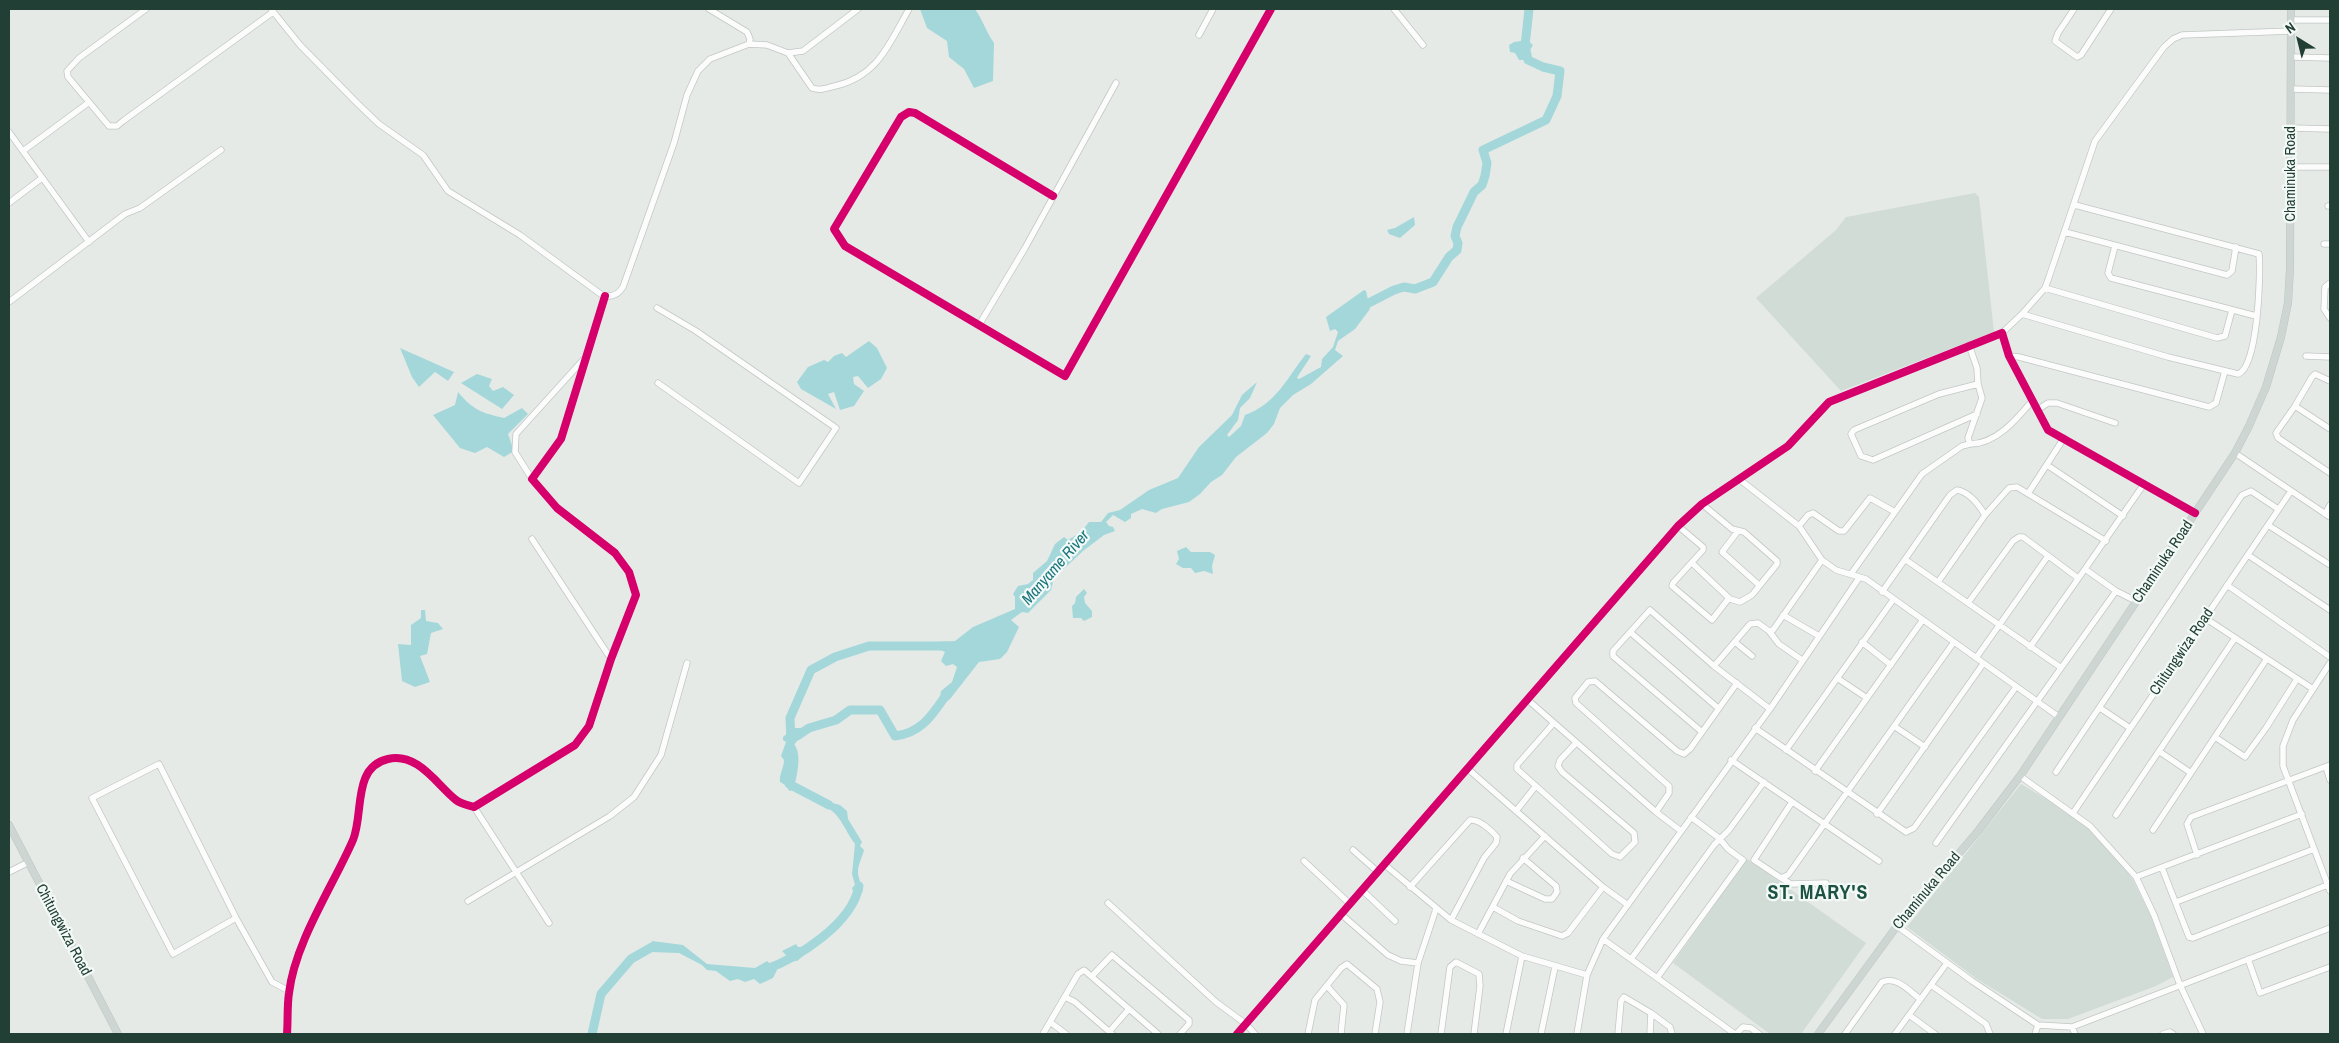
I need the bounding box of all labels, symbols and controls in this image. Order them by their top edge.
north arrow [2274,15,2324,65]
text: N [2282,18,2299,38]
street label: Chaminuka Road [2282,126,2300,222]
street label: Chaminuka Road [2129,517,2197,607]
water label: Manyame River [1018,527,1094,609]
street label: Chitungwiza Road [2146,605,2218,699]
street label: Chaminuka Road [1889,849,1965,933]
street label: Chitungwiza Road [31,881,95,979]
district label: ST. MARY'S [1766,882,1870,906]

